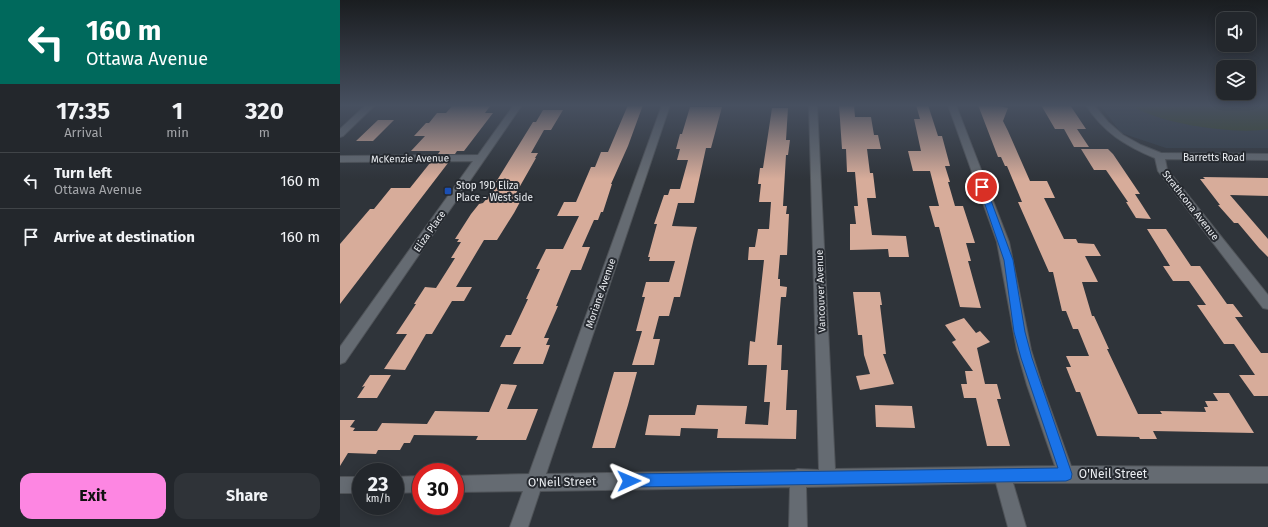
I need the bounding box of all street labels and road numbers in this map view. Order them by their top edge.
street label: McKenzie Avenue [371,152,449,166]
street label: Barretts Road [1183,152,1245,164]
street label: Strathcona Avenue [1159,168,1221,243]
street label: Eliza Place [411,209,448,254]
street label: Vancouver Avenue [814,249,828,333]
street label: Moriane Avenue [583,257,618,330]
street label: O'Neil Street [1079,467,1148,481]
street label: O'Neil Street [528,474,597,490]

